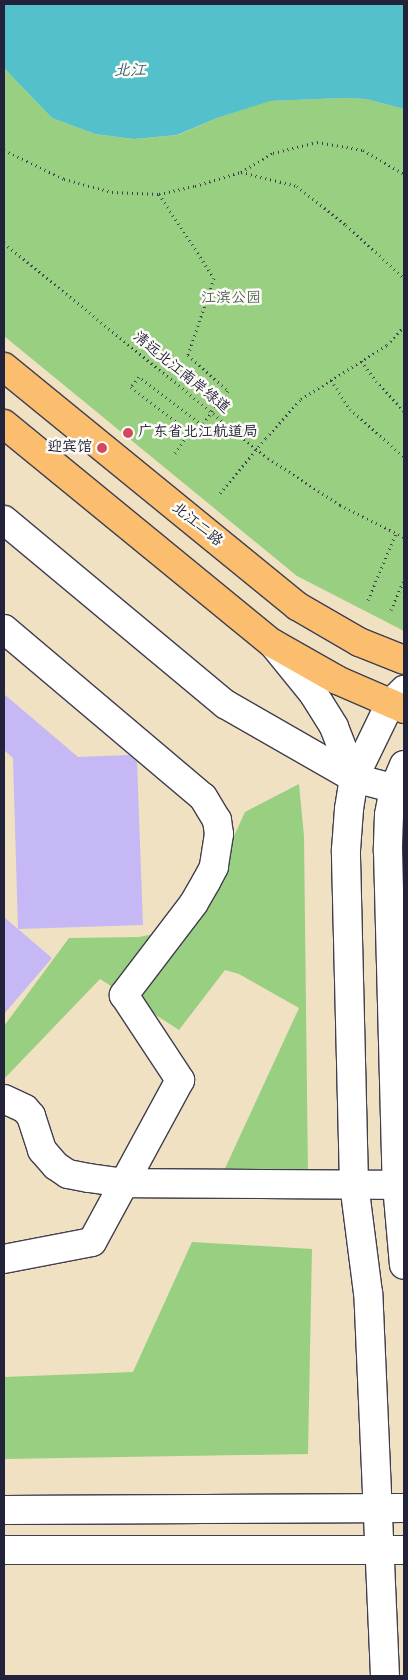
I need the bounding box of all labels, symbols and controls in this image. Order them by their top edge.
water label: 北江 [114,61,146,81]
park label: 江滨公园 [201,290,261,308]
street label: 清远北江南岸绿道 [129,328,233,418]
place label: 广东省北江航道局 [138,424,258,442]
marker: 广东省北江航道局 [122,427,134,439]
place label: 迎宾馆 [47,439,92,457]
marker: 迎宾馆 [96,442,108,454]
street label: 北江二路 [168,499,226,551]

